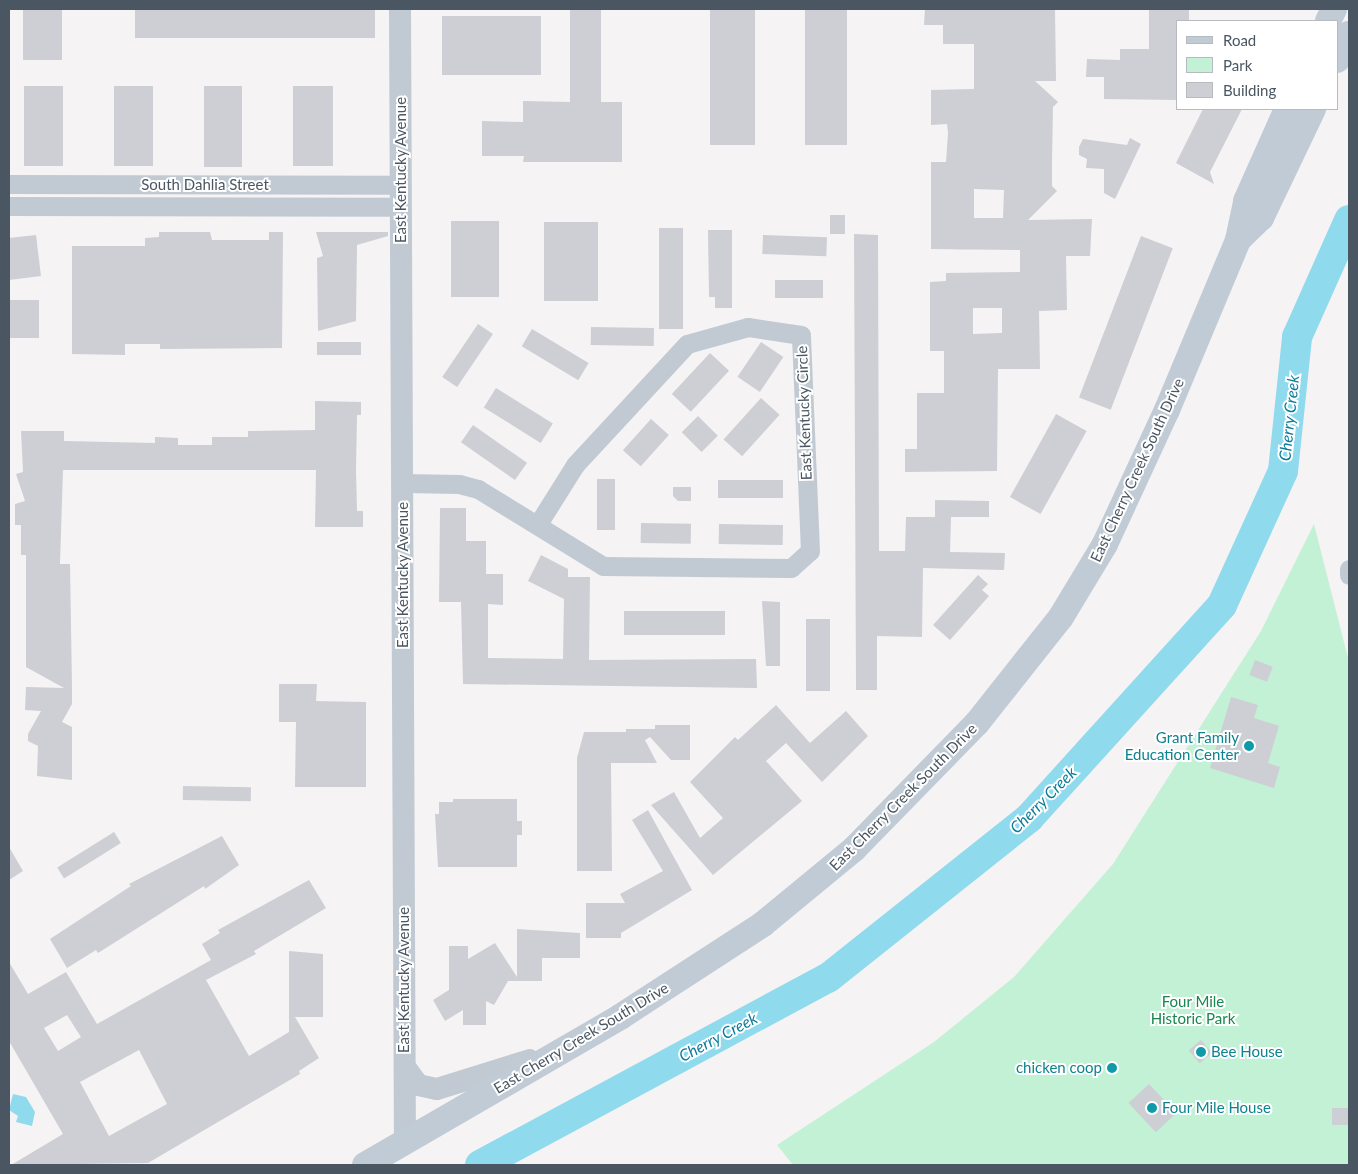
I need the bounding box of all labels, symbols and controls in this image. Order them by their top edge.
legend [1176,20,1338,110]
text: Road [1223,31,1256,49]
text: Park [1223,56,1252,74]
text: Building [1223,81,1276,99]
street label: East Kentucky Avenue [392,96,410,244]
street label: South Dahlia Street [141,176,269,194]
street label: East Kentucky Circle [793,345,815,481]
water label: Cherry Creek [1275,374,1303,462]
street label: East Cherry Creek South Drive [1086,375,1188,565]
street label: East Kentucky Avenue [394,501,412,649]
street label: East Cherry Creek South Drive [825,719,981,875]
place label: Grant Family Education Center [1125,728,1239,763]
marker: Grant Family Education Center [1243,740,1255,752]
water label: Cherry Creek [1006,763,1080,837]
street label: East Kentucky Avenue [395,906,413,1054]
street label: East Cherry Creek South Drive [490,978,672,1098]
park label: Four Mile Historic Park [1151,992,1235,1027]
water label: Cherry Creek [675,1008,761,1066]
place label: Bee House [1211,1043,1283,1061]
marker: Bee House [1195,1046,1207,1058]
place label: chicken coop [1016,1059,1102,1077]
marker: chicken coop [1106,1062,1118,1074]
place label: Four Mile House [1162,1099,1271,1117]
marker: Four Mile House [1146,1102,1158,1114]

